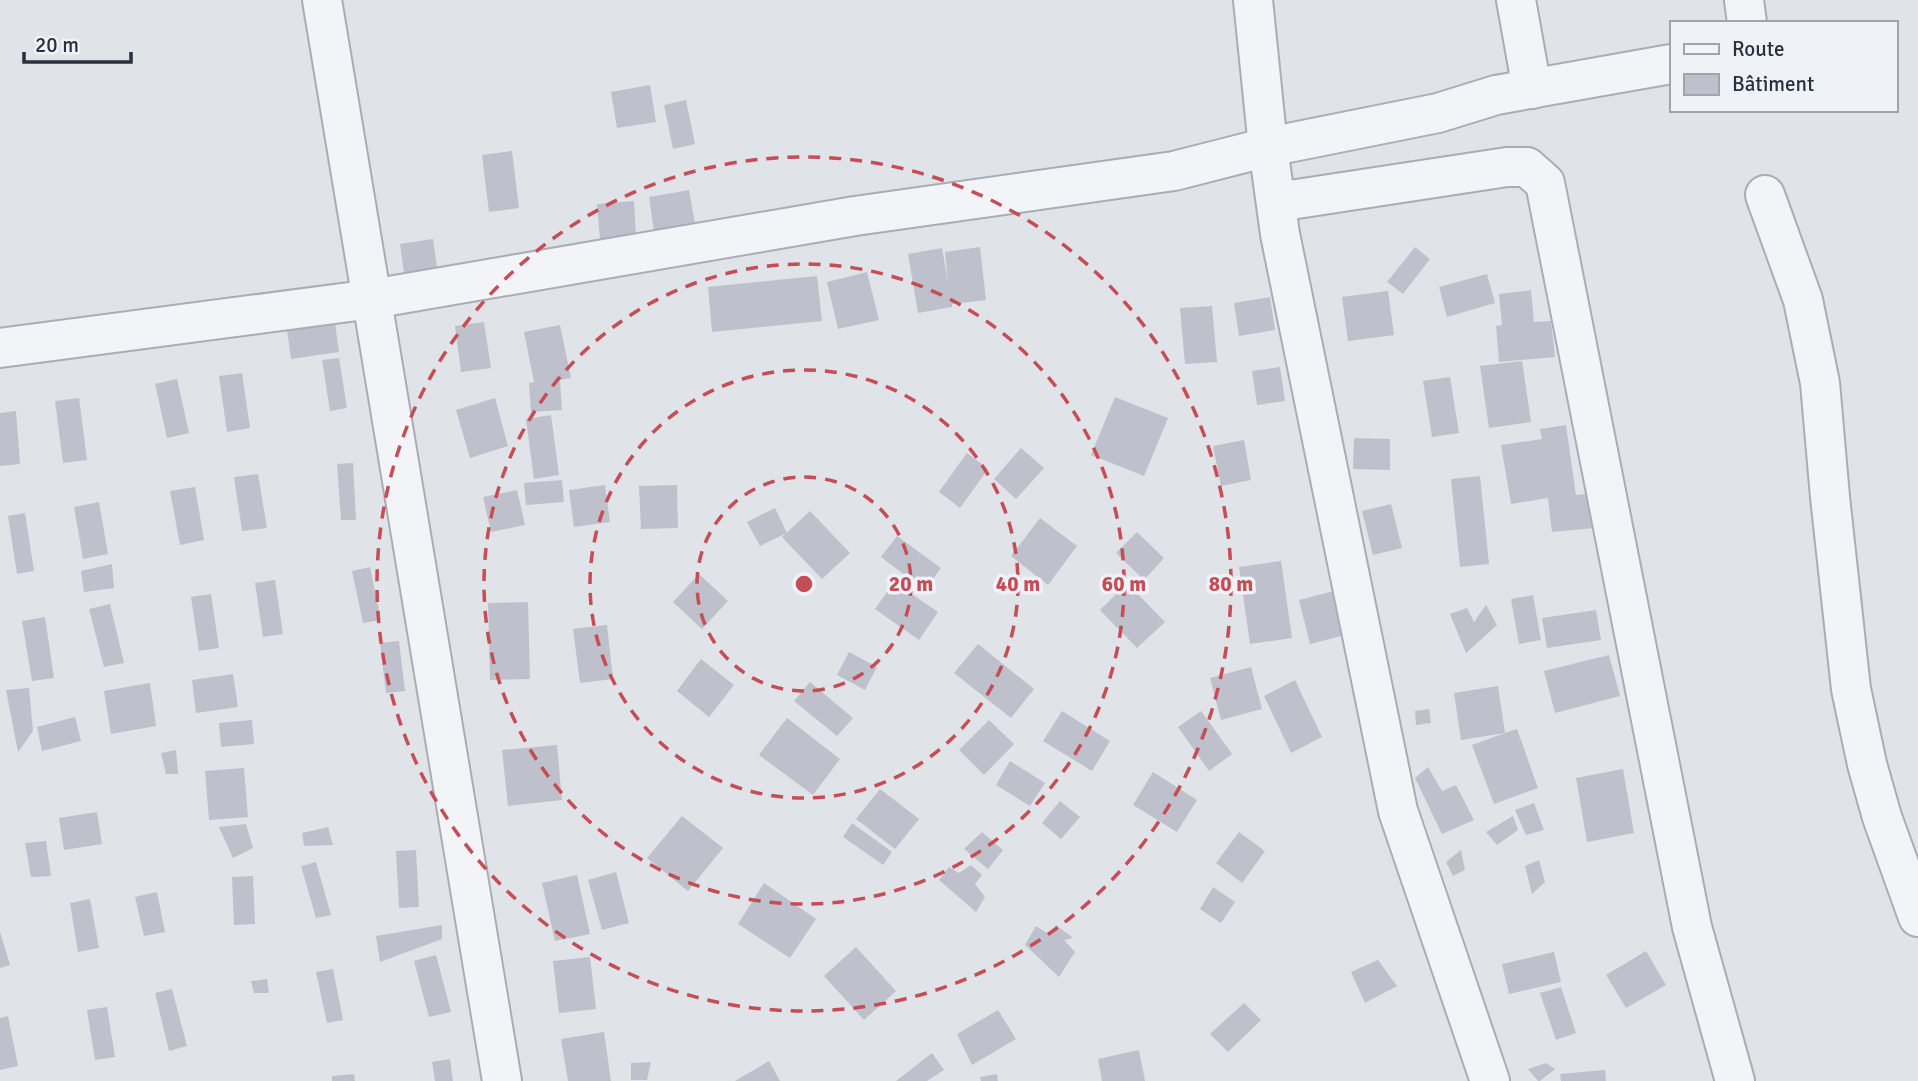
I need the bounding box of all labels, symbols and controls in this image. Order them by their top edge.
scale bar [24,21,131,65]
legend [1670,21,1897,112]
text: 20 m [35,32,79,58]
text: Route [1732,36,1784,62]
text: Bâtiment [1732,71,1814,97]
text: 20 m [889,571,933,597]
text: 40 m [996,571,1040,597]
text: 60 m [1102,571,1146,597]
text: 80 m [1209,571,1253,597]
centre of rings [792,572,816,596]

